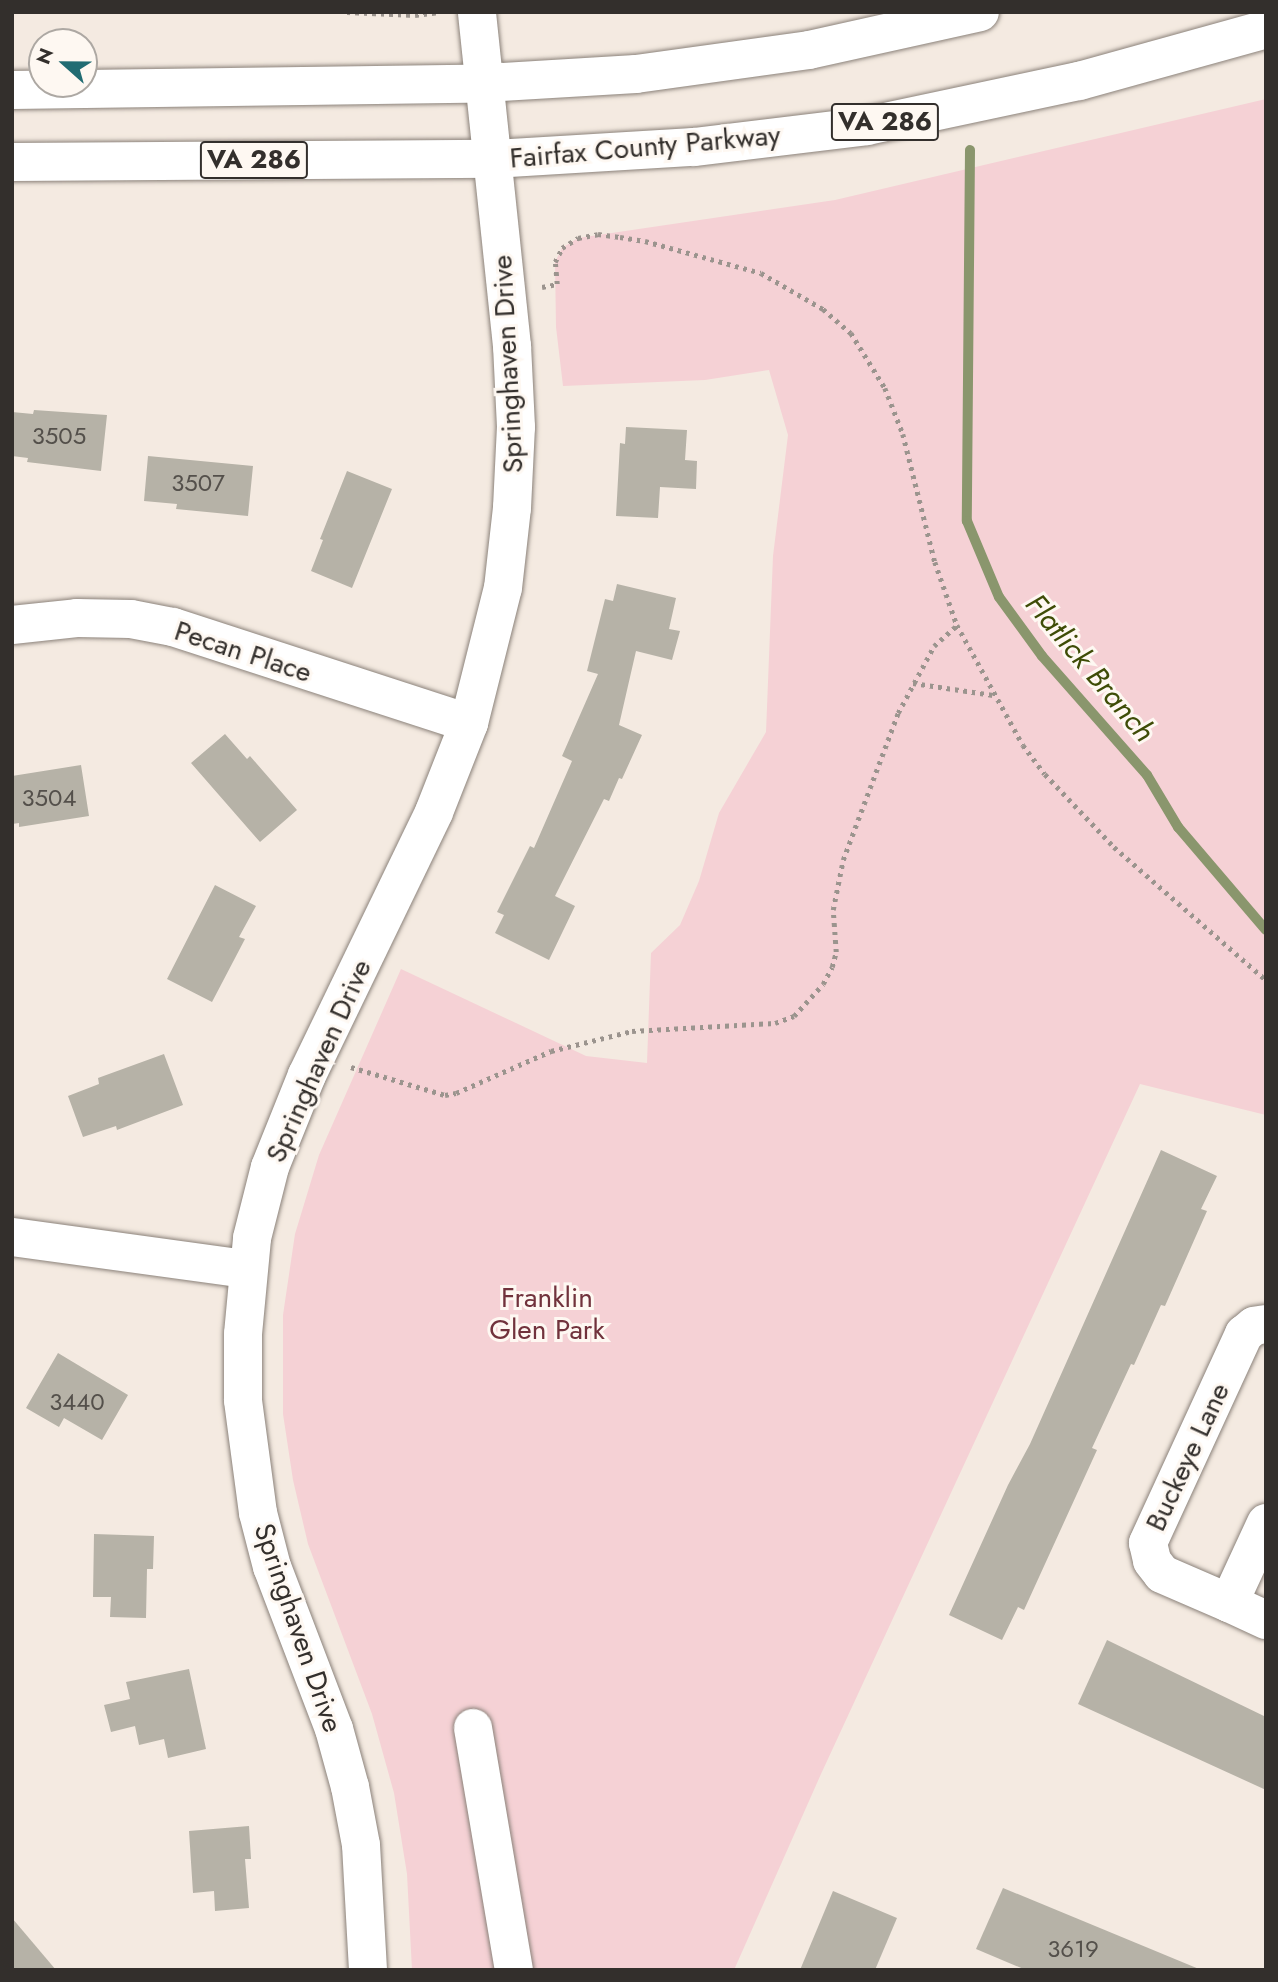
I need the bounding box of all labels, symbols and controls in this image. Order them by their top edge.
north arrow [28,28,98,98]
text: N [29,44,60,68]
road number: VA 286 [831,99,939,144]
street label: Fairfax County Parkway [508,118,782,176]
road number: VA 286 [200,138,308,182]
street label: Springhaven Drive [486,254,530,474]
house number: 3505 [32,422,86,450]
house number: 3507 [171,469,225,497]
water label: Flatlick Branch [1018,587,1162,749]
street label: Pecan Place [170,614,316,690]
house number: 3504 [21,784,77,812]
street label: Springhaven Drive [259,954,379,1168]
park label: Franklin Glen Park [489,1281,605,1347]
street label: Buckeye Lane [1139,1378,1237,1536]
house number: 3440 [49,1388,105,1416]
street label: Springhaven Drive [247,1519,349,1737]
house number: 3619 [1047,1935,1099,1963]

